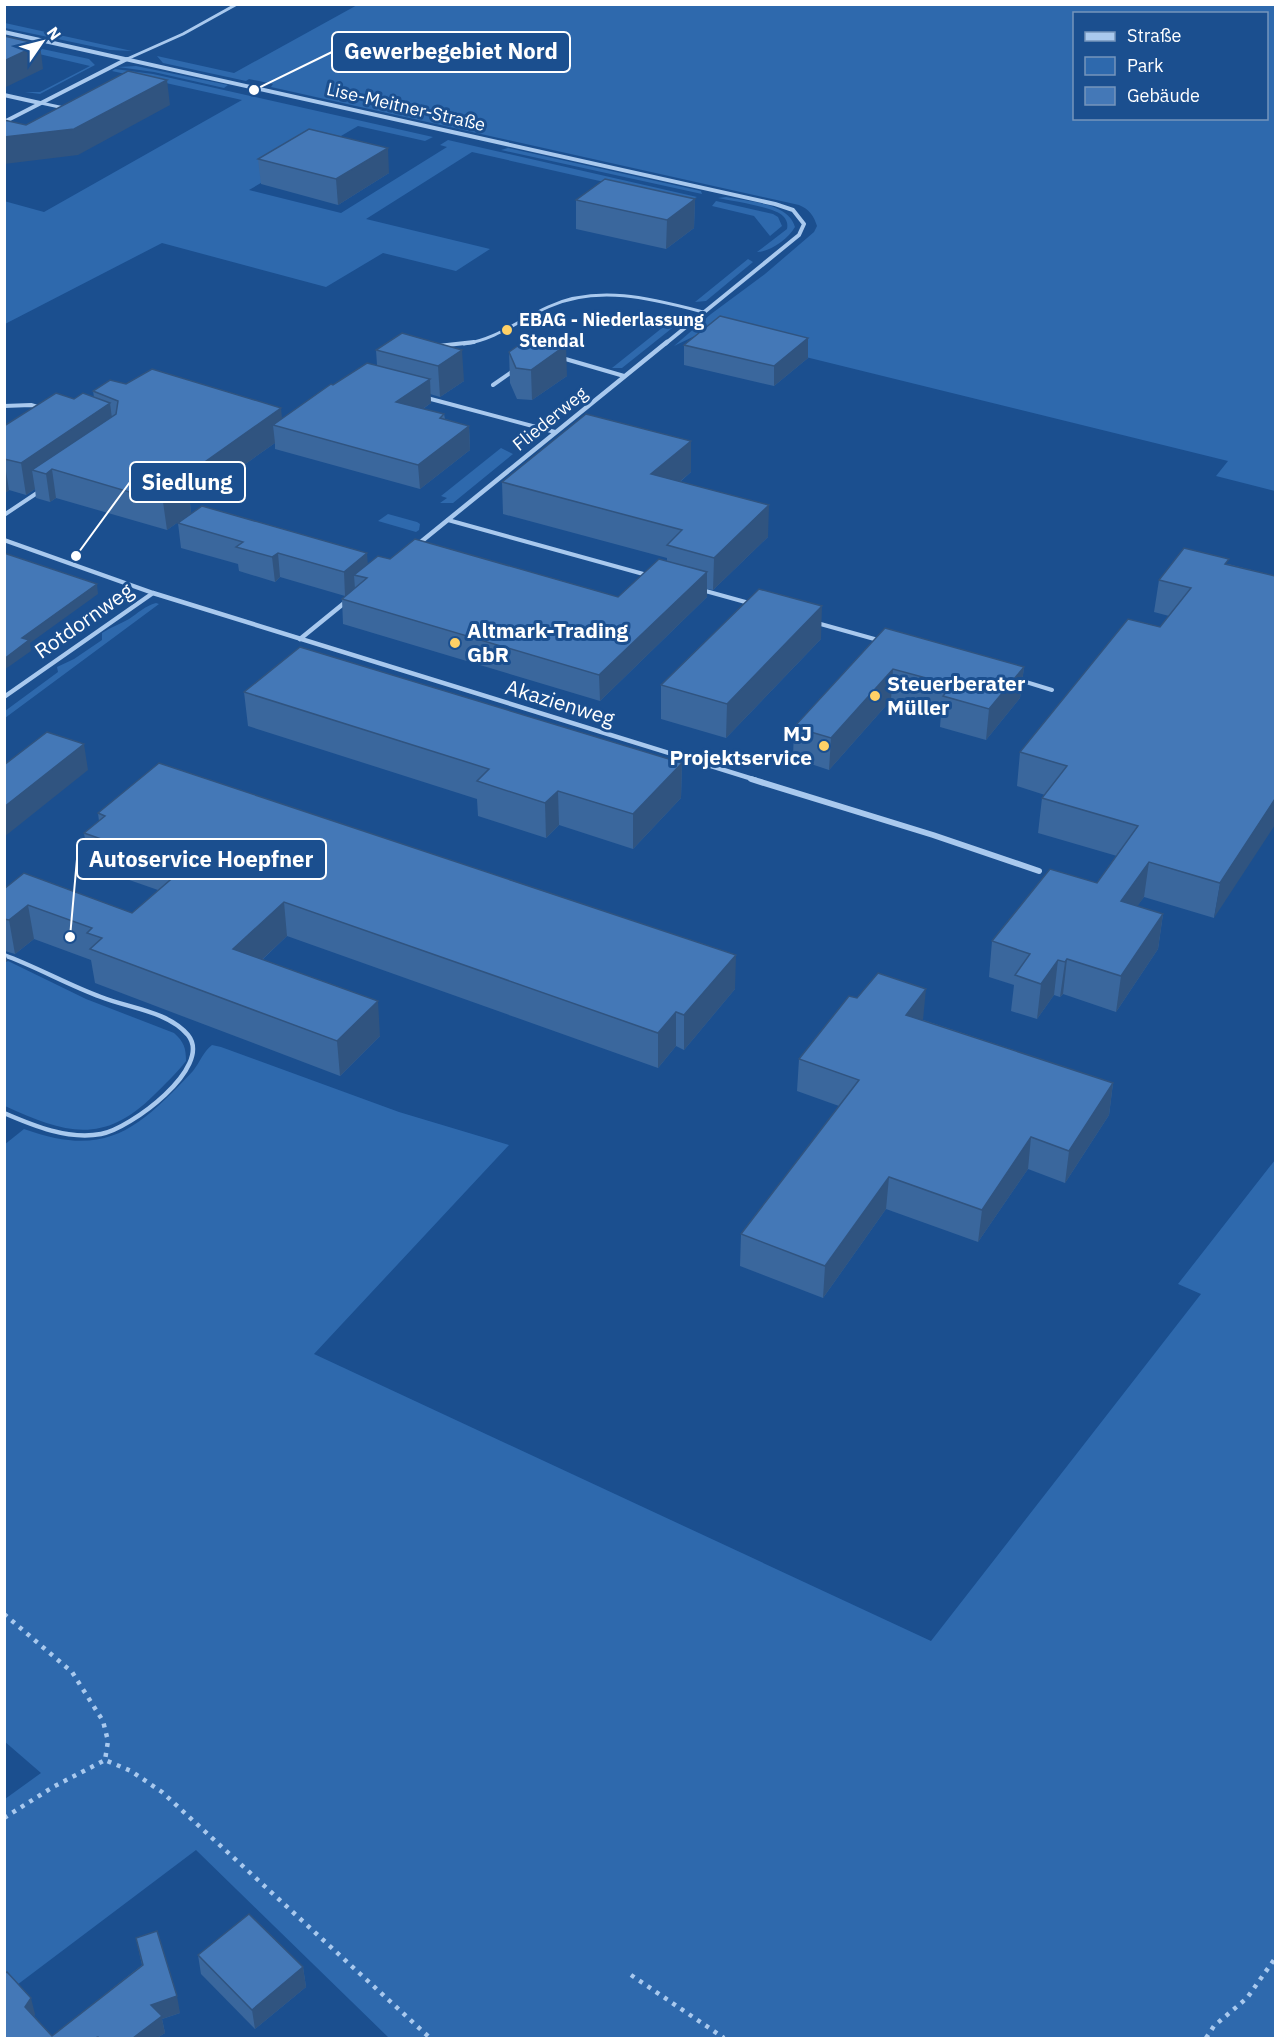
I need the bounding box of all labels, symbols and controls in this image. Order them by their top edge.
north arrow [12,12,72,72]
legend [1073,12,1268,120]
text: N [43,23,66,44]
text: Straße [1127,24,1181,47]
callout: Gewerbegebiet Nord [332,32,570,72]
text: Gewerbegebiet Nord [344,36,558,65]
text: Park [1127,54,1164,77]
street label: Lise-Meitner-Straße [324,77,488,136]
text: Gebäude [1127,84,1200,107]
place label: EBAG - Niederlassung Stendal [519,308,704,352]
marker: EBAG - Niederlassung Stendal [500,323,514,337]
street label: Fliederweg [508,381,592,456]
callout: Siedlung [130,462,245,502]
text: Siedlung [142,467,233,496]
street label: Rotdornweg [29,576,138,664]
place label: Altmark-Trading GbR [467,616,629,668]
marker: Altmark-Trading GbR [448,636,462,650]
place label: Steuerberater Müller [887,669,1026,721]
street label: Akazienweg [502,672,618,732]
marker: Steuerberater Müller [868,689,882,703]
place label: MJ Projektservice [670,719,812,771]
marker: MJ Projektservice [817,739,831,753]
callout: Autoservice Hoepfner [77,839,326,879]
text: Autoservice Hoepfner [89,844,313,873]

